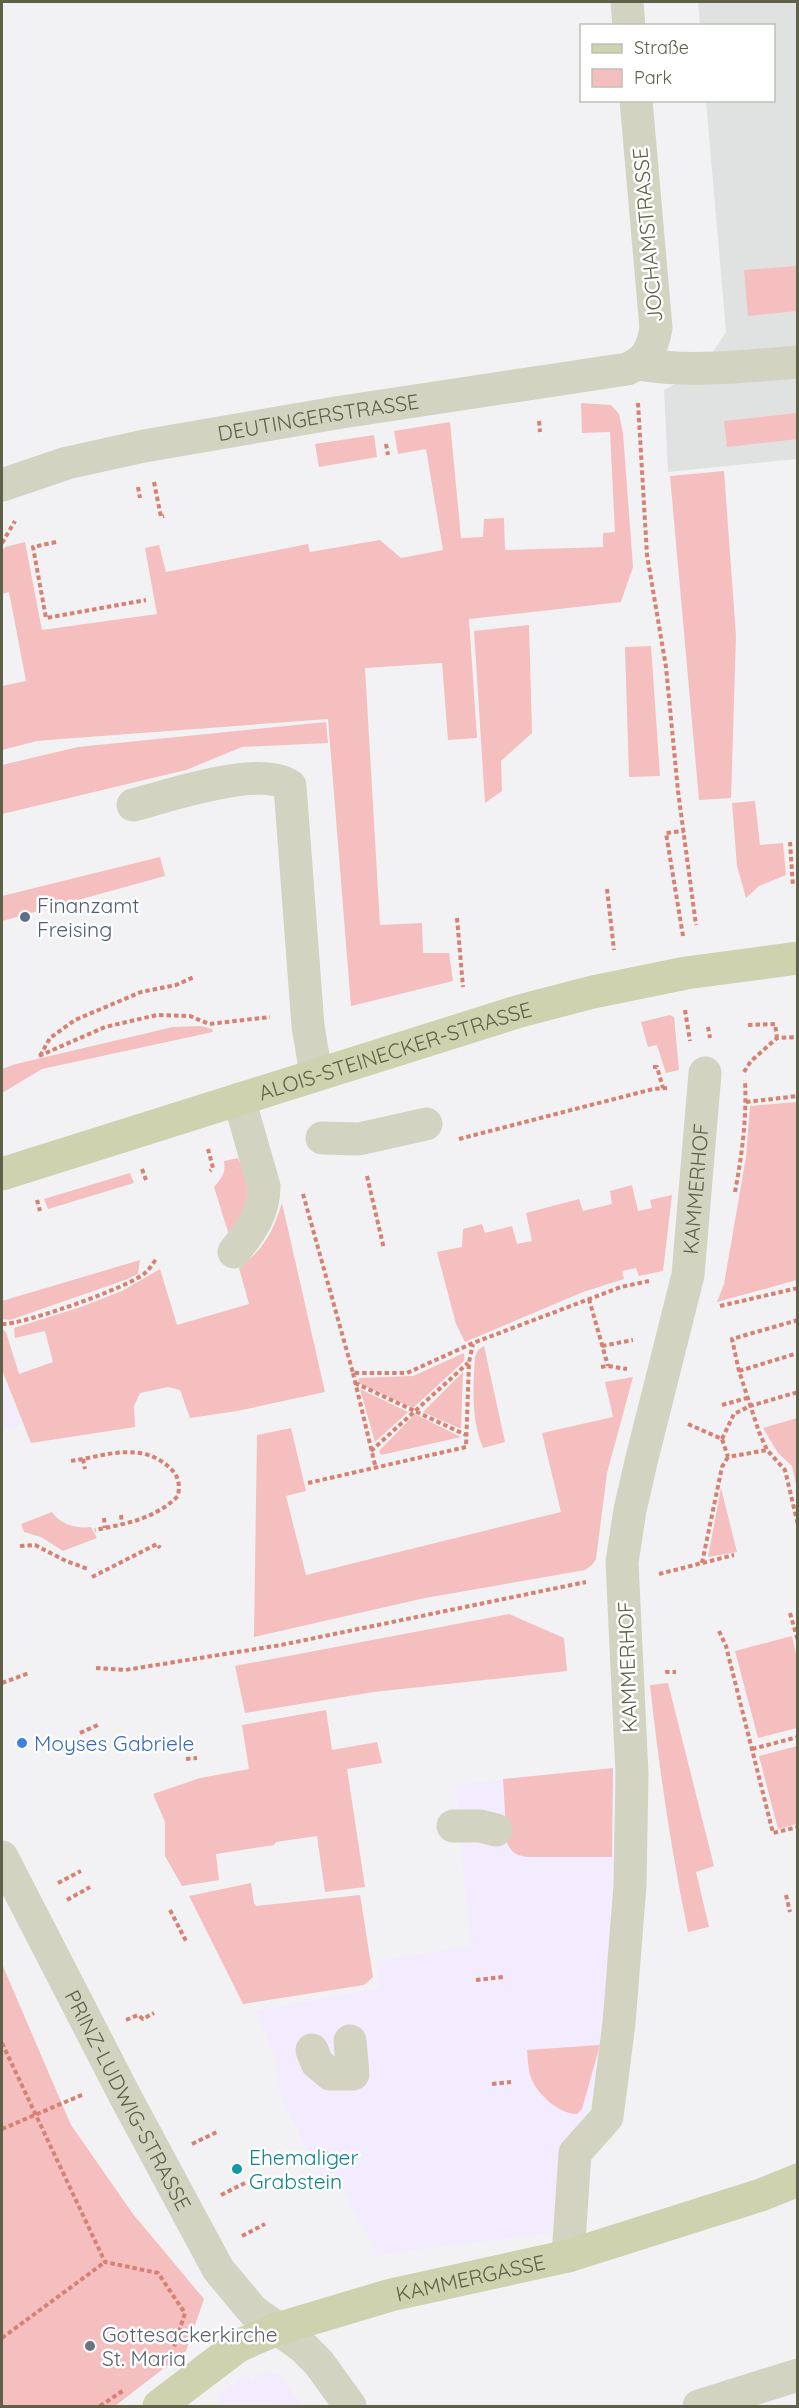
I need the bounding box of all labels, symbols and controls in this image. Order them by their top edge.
legend [580,24,775,102]
text: Straße [634,36,689,59]
text: Park [634,66,672,89]
street label: JOCHAMSTRASSE [626,146,668,324]
street label: DEUTINGERSTRASSE [215,388,421,446]
place label: Finanzamt Freising [37,892,139,942]
marker: Finanzamt Freising [18,910,32,924]
street label: ALOIS-STEINECKER-STRASSE [255,996,534,1105]
street label: KAMMERHOF [677,1122,714,1256]
street label: KAMMERHOF [612,1601,642,1733]
place label: Moyses Gabriele [34,1730,194,1756]
marker: Moyses Gabriele [15,1736,29,1750]
street label: PRINZ-LUDWIG-STRASSE [60,1985,197,2215]
place label: Ehemaliger Grabstein [249,2144,359,2194]
marker: Ehemaliger Grabstein [230,2162,244,2176]
street label: KAMMERGASSE [393,2248,547,2307]
place label: Gottesackerkirche St. Maria [102,2321,278,2371]
marker: Gottesackerkirche St. Maria [83,2339,97,2353]

